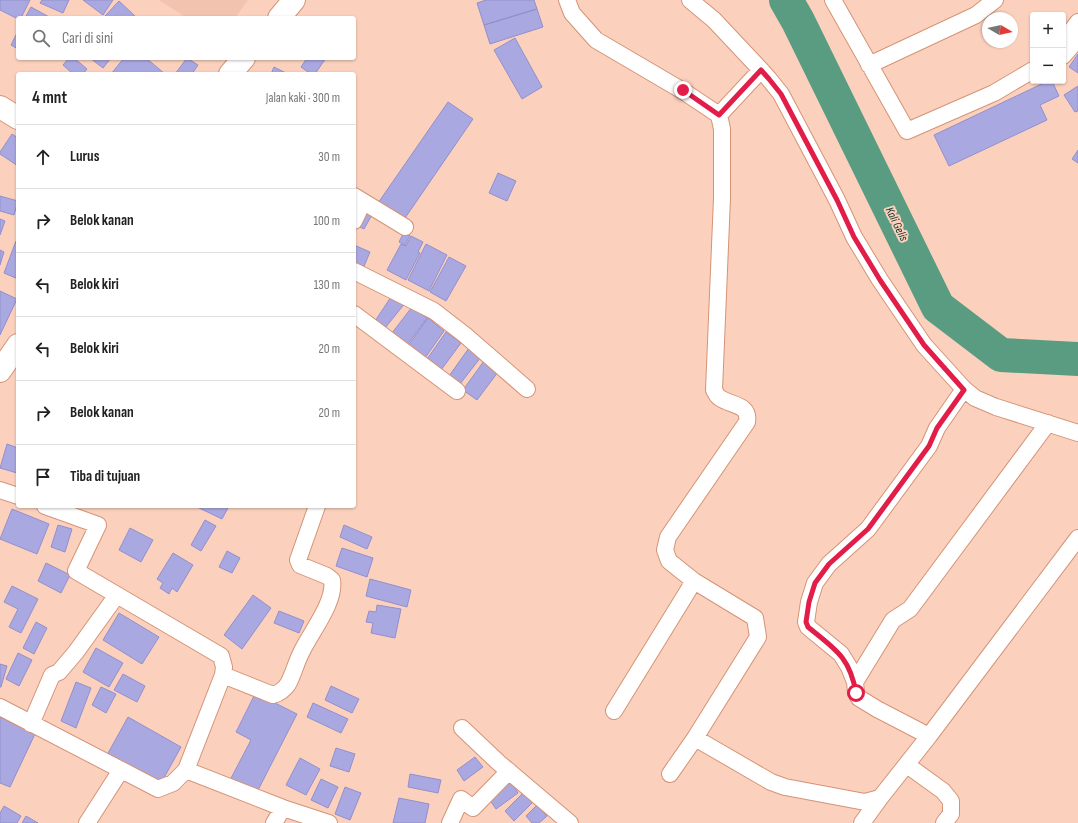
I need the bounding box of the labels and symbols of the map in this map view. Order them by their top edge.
north arrow [982,12,1018,48]
route end [674,81,692,99]
water label: Kali Gelis [882,205,912,244]
route start [847,684,865,702]

